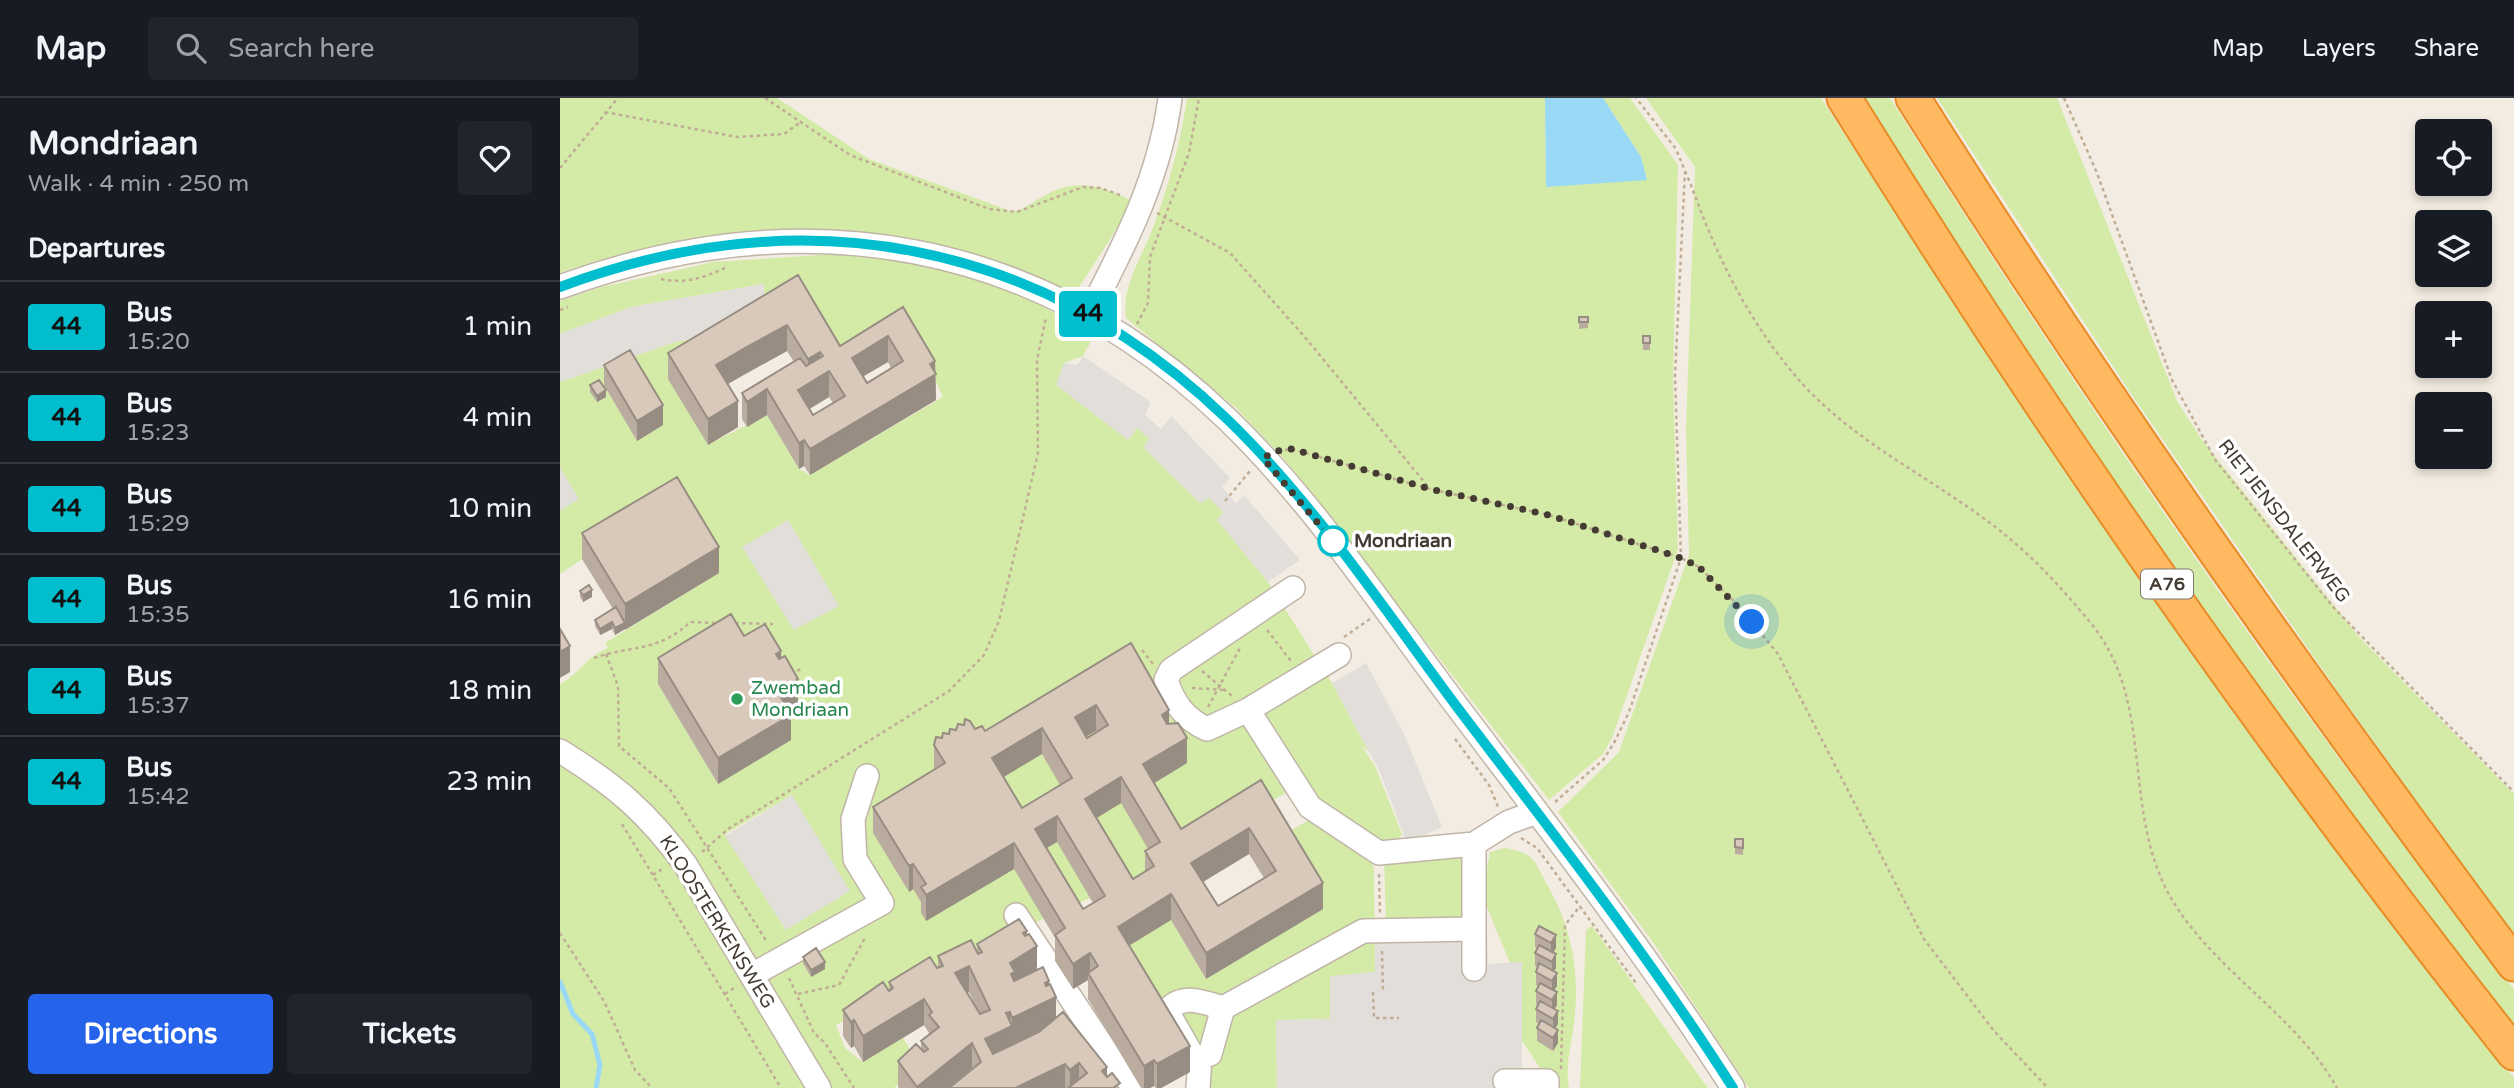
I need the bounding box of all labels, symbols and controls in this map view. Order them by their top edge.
search box [148,17,638,80]
text: Map [35,29,106,68]
icon: search [172,29,210,67]
text: Search here [228,33,374,64]
text: Map [2212,34,2264,63]
text: Layers [2302,34,2376,63]
text: Share [2414,34,2479,63]
map controls [2415,119,2492,469]
button: locate [2415,119,2492,196]
button: heart [458,121,532,195]
text: Mondriaan [28,124,198,163]
text: Walk · 4 min · 250 m [28,170,249,198]
button: layers [2415,210,2492,287]
text: Departures [28,233,165,264]
line badge: 44 [1056,291,1120,337]
text: Bus [126,297,172,328]
text: 44 [1073,299,1103,328]
button: + [2415,301,2492,378]
text: 1 min [463,311,532,342]
text: 44 [51,312,82,341]
text: 15:20 [126,328,190,356]
text: Bus [126,388,172,419]
button: − [2415,392,2492,469]
text: 4 min [463,402,532,433]
text: 44 [51,403,82,432]
text: 15:23 [126,419,190,447]
street label: RIETJENSDALERWEG [2213,435,2355,607]
text: Bus [126,479,172,510]
text: 10 min [446,493,532,524]
text: 44 [51,494,82,523]
text: 15:29 [126,510,190,538]
marker: Mondriaan [1318,526,1348,556]
place label: Mondriaan [1354,530,1452,552]
text: Bus [126,570,172,601]
road number: A76 [2141,570,2193,598]
text: 16 min [446,584,532,615]
text: 44 [51,585,82,614]
text: 15:35 [126,601,190,629]
your location [1734,604,1769,639]
text: Bus [126,661,172,692]
text: 18 min [446,675,532,706]
text: 44 [51,676,82,705]
place label: Zwembad Mondriaan [751,677,849,721]
marker: Zwembad Mondriaan [729,691,745,707]
text: 15:37 [126,692,190,720]
text: Bus [126,752,172,783]
text: 23 min [446,766,532,797]
text: 44 [51,767,82,796]
text: 15:42 [126,783,190,811]
street label: KLOOSTERKENSWEG [655,831,779,1013]
button: Directions [28,994,273,1074]
button: Tickets [287,994,532,1074]

